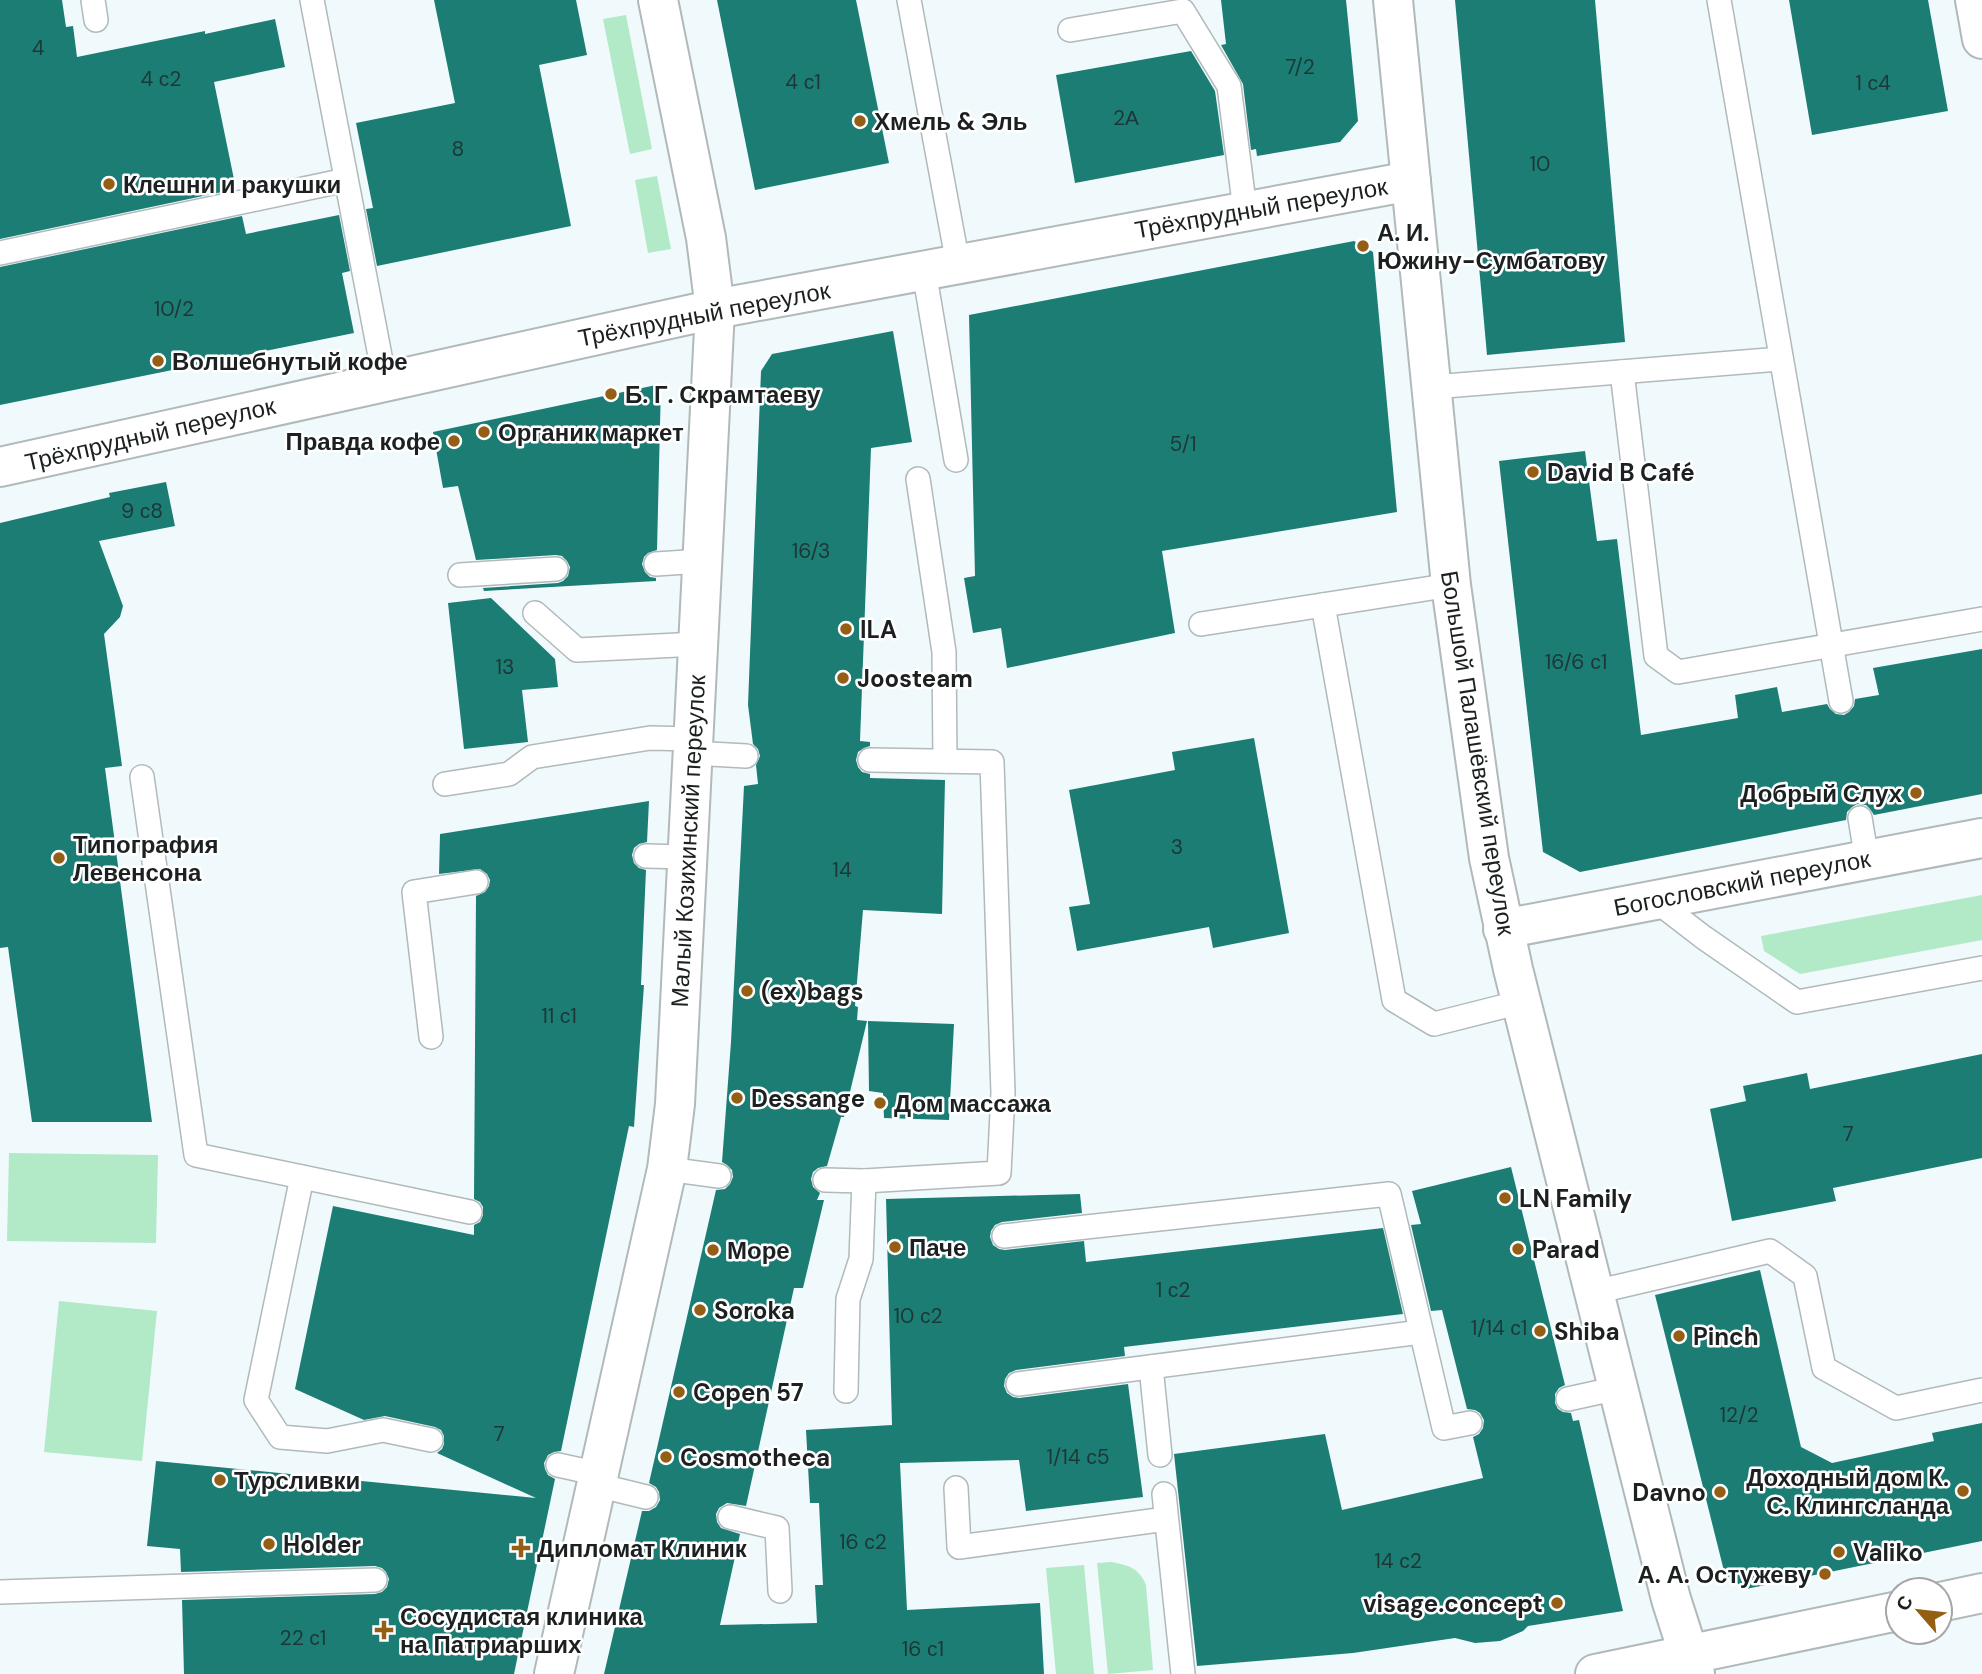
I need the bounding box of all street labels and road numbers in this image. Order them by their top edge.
street label: Трёхпрудный переулок [1132,170,1390,245]
street label: Трёхпрудный переулок [575,274,833,354]
street label: Трёхпрудный переулок [22,390,279,478]
street label: Большой Палашёвский переулок [1434,569,1522,938]
street label: Малый Козихинский переулок [664,673,712,1008]
street label: Богословский переулок [1611,843,1873,923]

